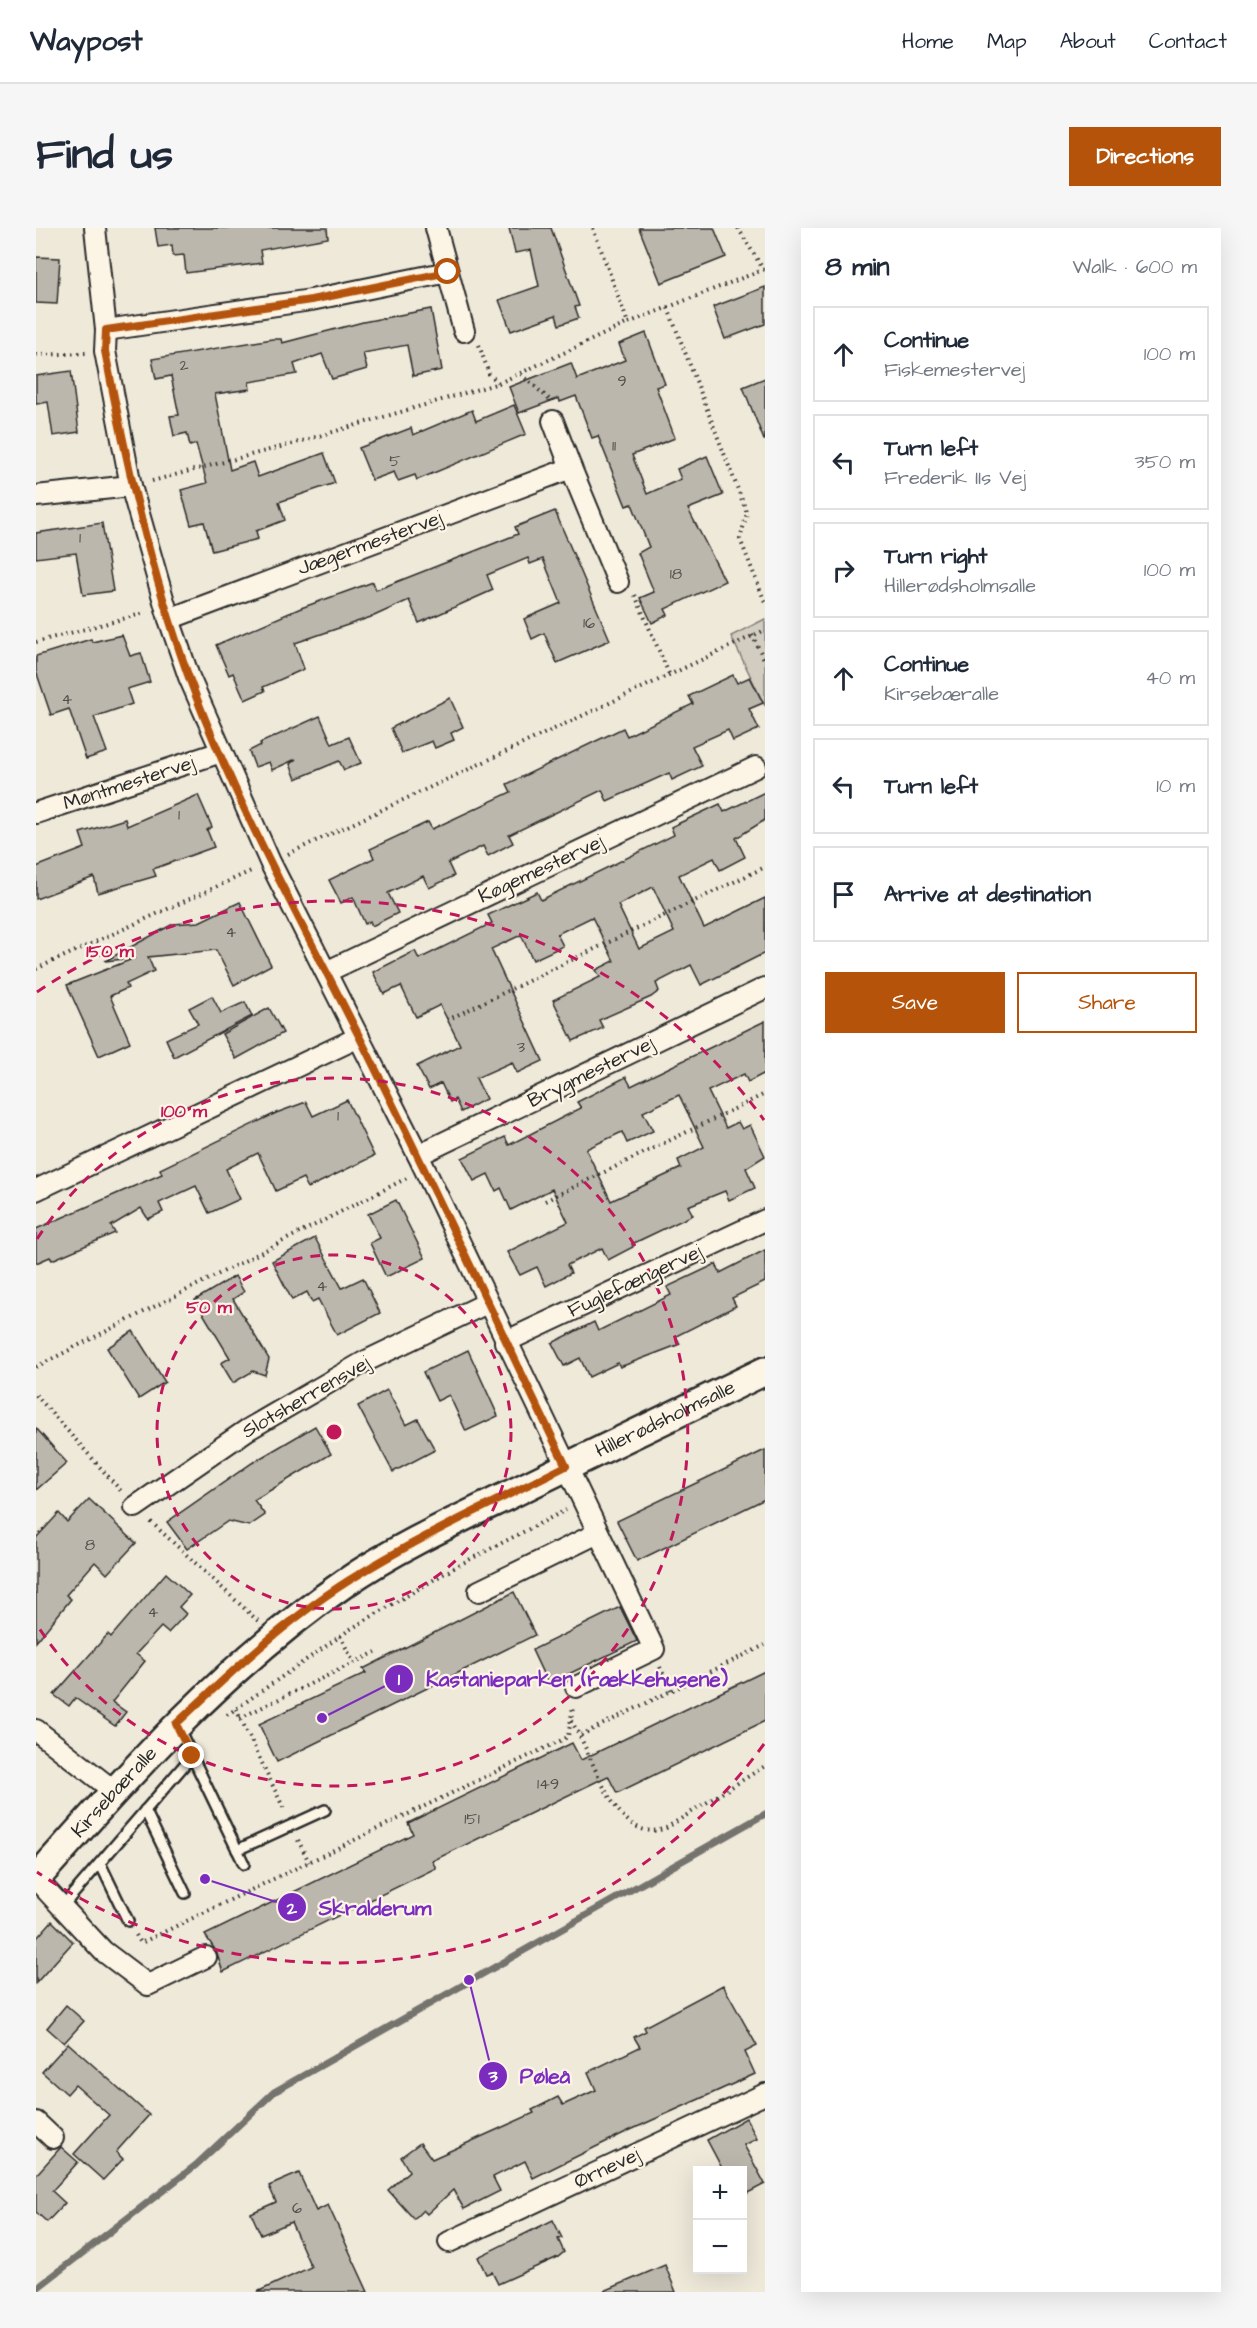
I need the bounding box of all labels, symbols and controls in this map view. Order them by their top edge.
text: Waypost [30,22,143,61]
text: Home [902,27,954,56]
text: Map [987,27,1027,56]
text: About [1060,27,1116,56]
text: Contact [1149,27,1227,56]
text: Find us [36,127,173,185]
button: Directions [1069,127,1221,186]
text: 8 min [825,249,889,285]
text: Walk · 600 m [1072,253,1197,281]
route start [434,258,460,284]
text: Continue [884,325,969,356]
icon: ahead [827,338,860,371]
text: 100 m [1144,340,1195,368]
house number: 2 [179,354,189,376]
text: Fiskemestervej [884,356,1025,384]
house number: 9 [617,370,627,392]
text: Turn left [884,433,978,464]
house number: 11 [612,435,616,457]
icon: left [827,446,860,479]
text: 350 m [1134,448,1195,476]
house number: 5 [389,450,401,472]
text: Frederik IIs Vej [884,464,1026,492]
street label: Jægermestervej [294,504,447,583]
house number: 1 [79,527,81,549]
text: Turn right [884,541,987,572]
icon: right [827,554,860,587]
text: 100 m [1144,556,1195,584]
house number: 18 [670,563,682,585]
text: Hillerødsholmsalle [884,572,1036,600]
house number: 16 [583,612,595,634]
text: Continue [884,649,969,680]
icon: ahead [827,662,860,695]
text: 40 m [1145,664,1195,692]
text: Kirsebæralle [884,680,999,708]
house number: 4 [62,688,73,710]
street label: Møntmestervej [60,748,199,817]
icon: left [827,770,860,803]
text: Turn left [884,771,978,802]
text: 10 m [1156,772,1195,800]
house number: 1 [178,804,180,826]
street label: Køgemestervej [474,827,609,911]
icon: arrive [827,878,860,911]
text: Arrive at destination [884,879,1091,910]
house number: 4 [226,921,237,943]
text: 150 m [86,939,135,964]
button: Save [825,972,1005,1033]
button: Share [1017,972,1197,1033]
street label: Brygmestervej [523,1029,660,1116]
house number: 3 [517,1036,525,1058]
text: 100 m [161,1099,208,1124]
house number: 1 [337,1105,339,1127]
street label: Fuglefængervej [563,1237,708,1325]
house number: 4 [317,1275,328,1297]
text: 50 m [186,1295,233,1320]
street label: Slotsherrensvej [237,1349,376,1445]
street label: Hillerødsholmsalle [591,1373,740,1465]
centre of rings [324,1422,344,1442]
house number: 8 [85,1534,95,1556]
house number: 4 [148,1601,159,1623]
callout: Kastanieparken (rækkehusene) [384,1659,740,1698]
text: Kastanieparken (rækkehusene) [426,1665,729,1695]
text: 1 [398,1667,401,1692]
street label: Kirsebæralle [65,1740,164,1844]
route end [178,1742,204,1768]
house number: 149 [537,1773,559,1795]
house number: 151 [464,1808,480,1830]
callout: Skralderum [277,1888,444,1927]
text: Skralderum [318,1894,432,1923]
text: 2 [286,1896,298,1921]
callout: Pøleå [478,2056,583,2095]
text: Pøleå [520,2062,571,2091]
text: 3 [487,2064,498,2089]
street label: Ørnevej [569,2140,645,2195]
map controls [693,2166,747,2274]
button: + [693,2166,747,2220]
house number: 6 [292,2197,302,2219]
button: − [693,2220,747,2274]

